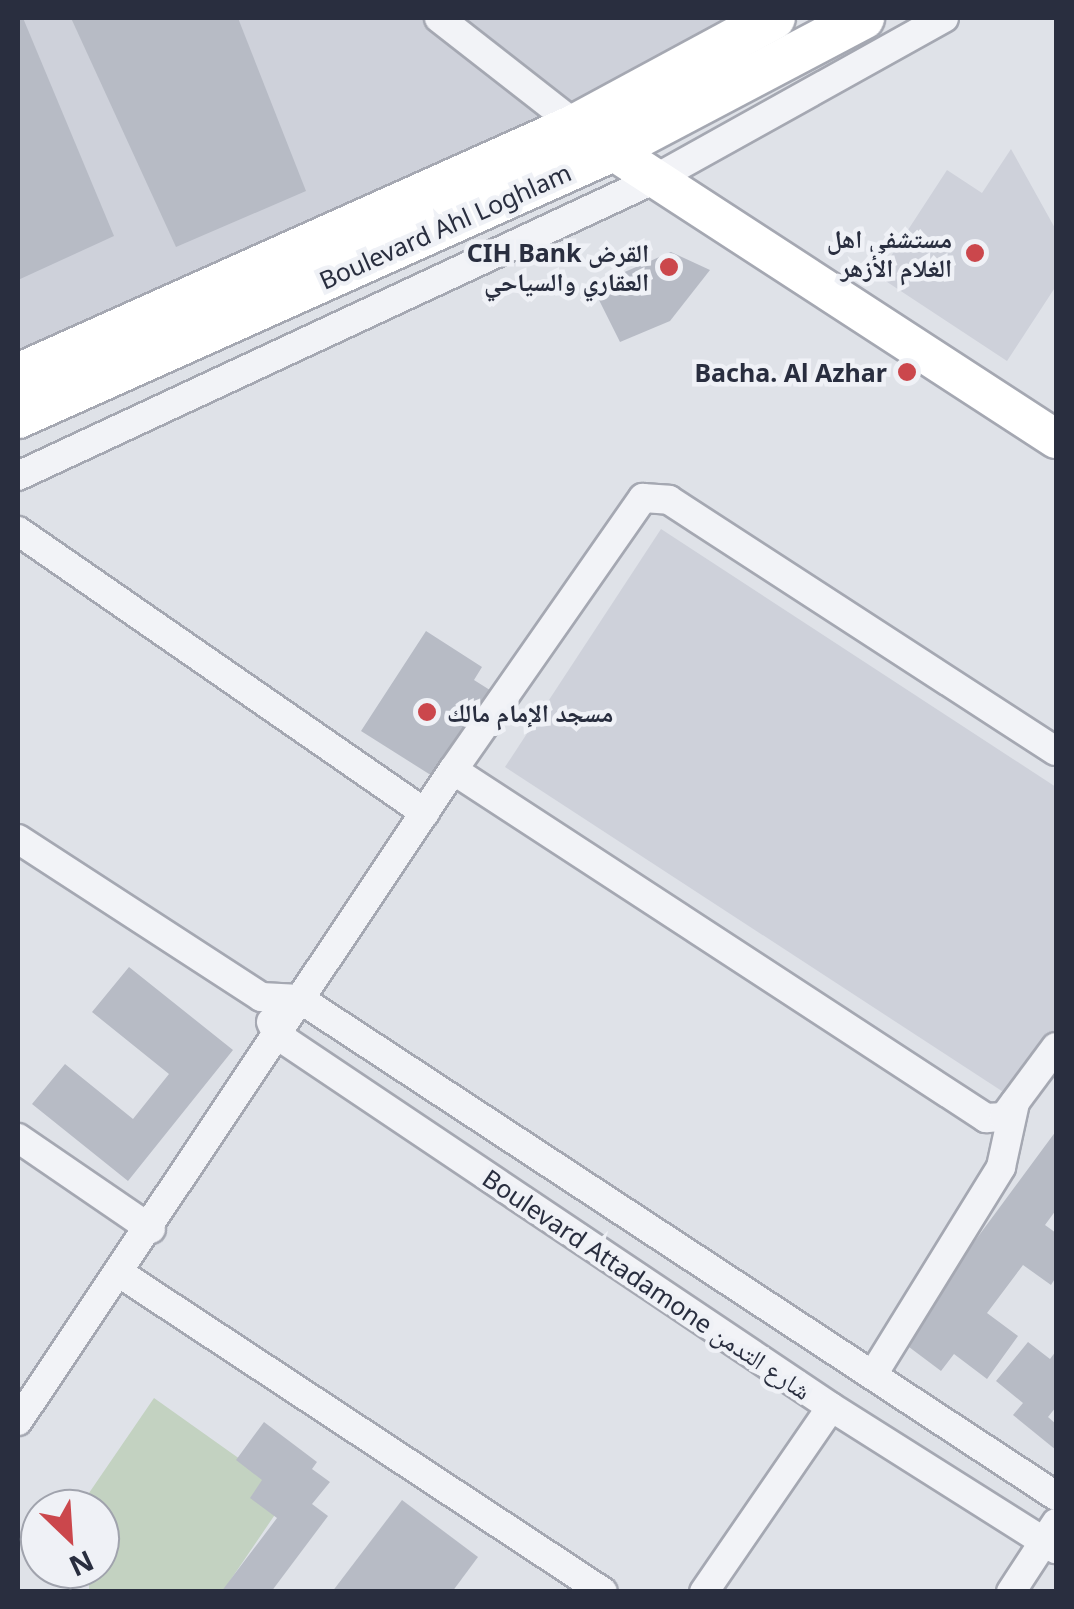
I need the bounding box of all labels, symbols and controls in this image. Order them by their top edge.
street label: Boulevard Ahl Loghlam [314,157,576,295]
place label: مستشفى اهل الغلام الأزهر [827,224,952,283]
place label: CIH Bank القرض العقاري والسياحي [467,238,649,297]
marker: مستشفى اهل الغلام الأزهر [962,240,988,266]
marker: CIH Bank القرض العقاري والسياحي [658,256,680,278]
place label: Bacha. Al Azhar [694,357,887,387]
marker: Bacha. Al Azhar [896,361,918,383]
place label: مسجد الإمام مالك [447,697,613,727]
marker: مسجد الإمام مالك [416,701,438,723]
street label: Boulevard Attadamone شارع التدمن [477,1163,817,1405]
north arrow [20,1489,120,1589]
text: N [63,1542,100,1586]

